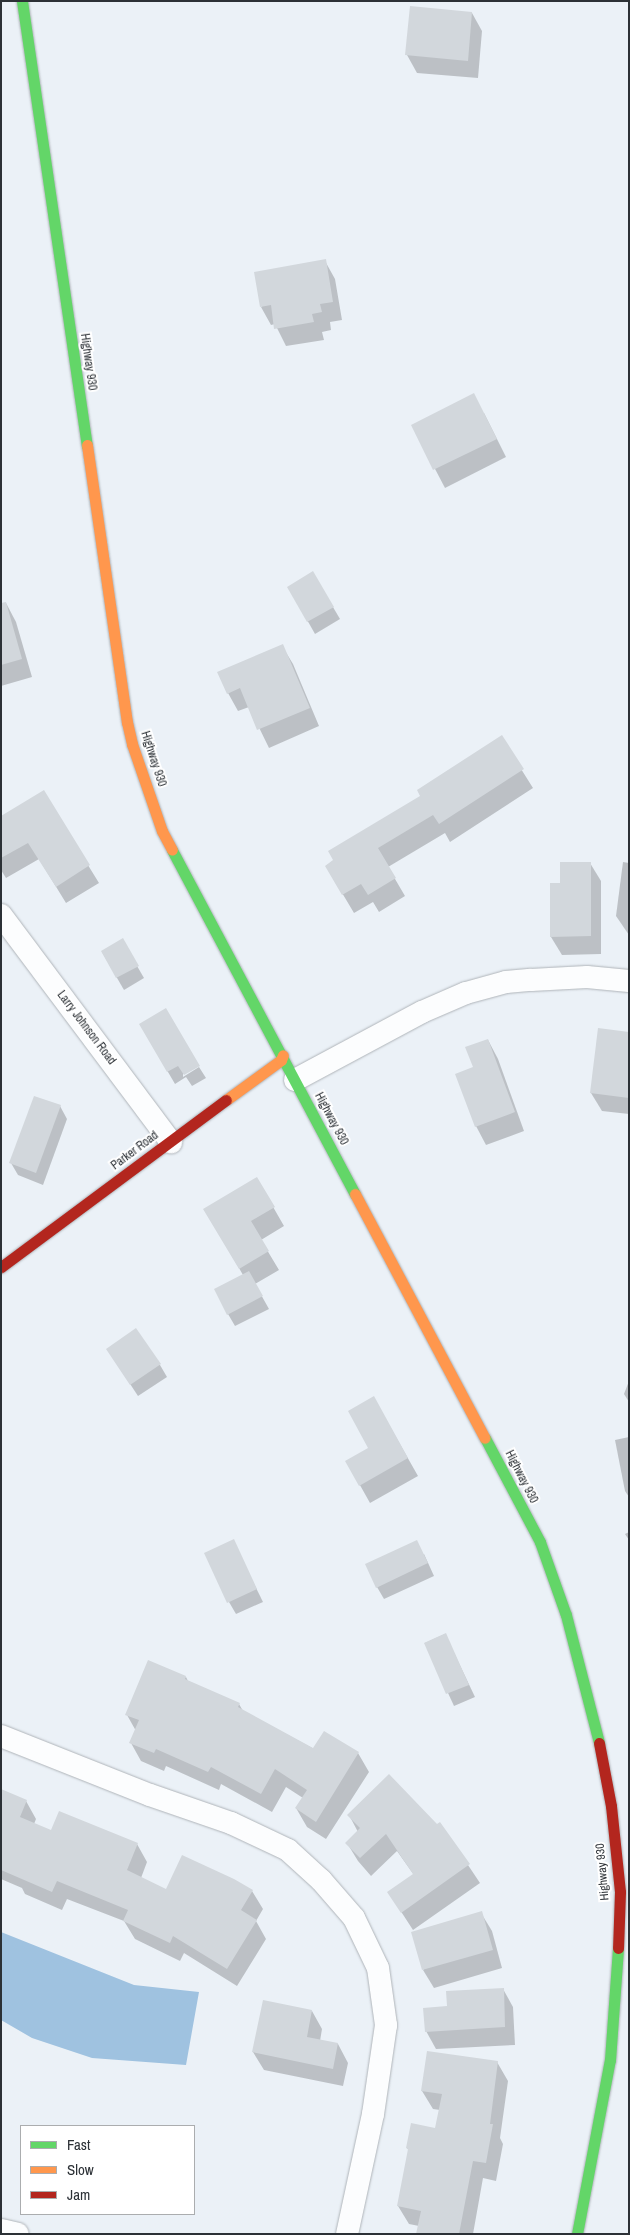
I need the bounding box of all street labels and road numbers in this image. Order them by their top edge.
street label: Highway 930 [77,333,99,391]
street label: Highway 930 [137,729,169,789]
street label: Larry Johnson Road [54,988,118,1068]
street label: Highway 930 [311,1090,351,1148]
street label: Parker Road [109,1129,161,1173]
street label: Highway 930 [502,1448,540,1506]
street label: Highway 930 [593,1843,613,1901]

